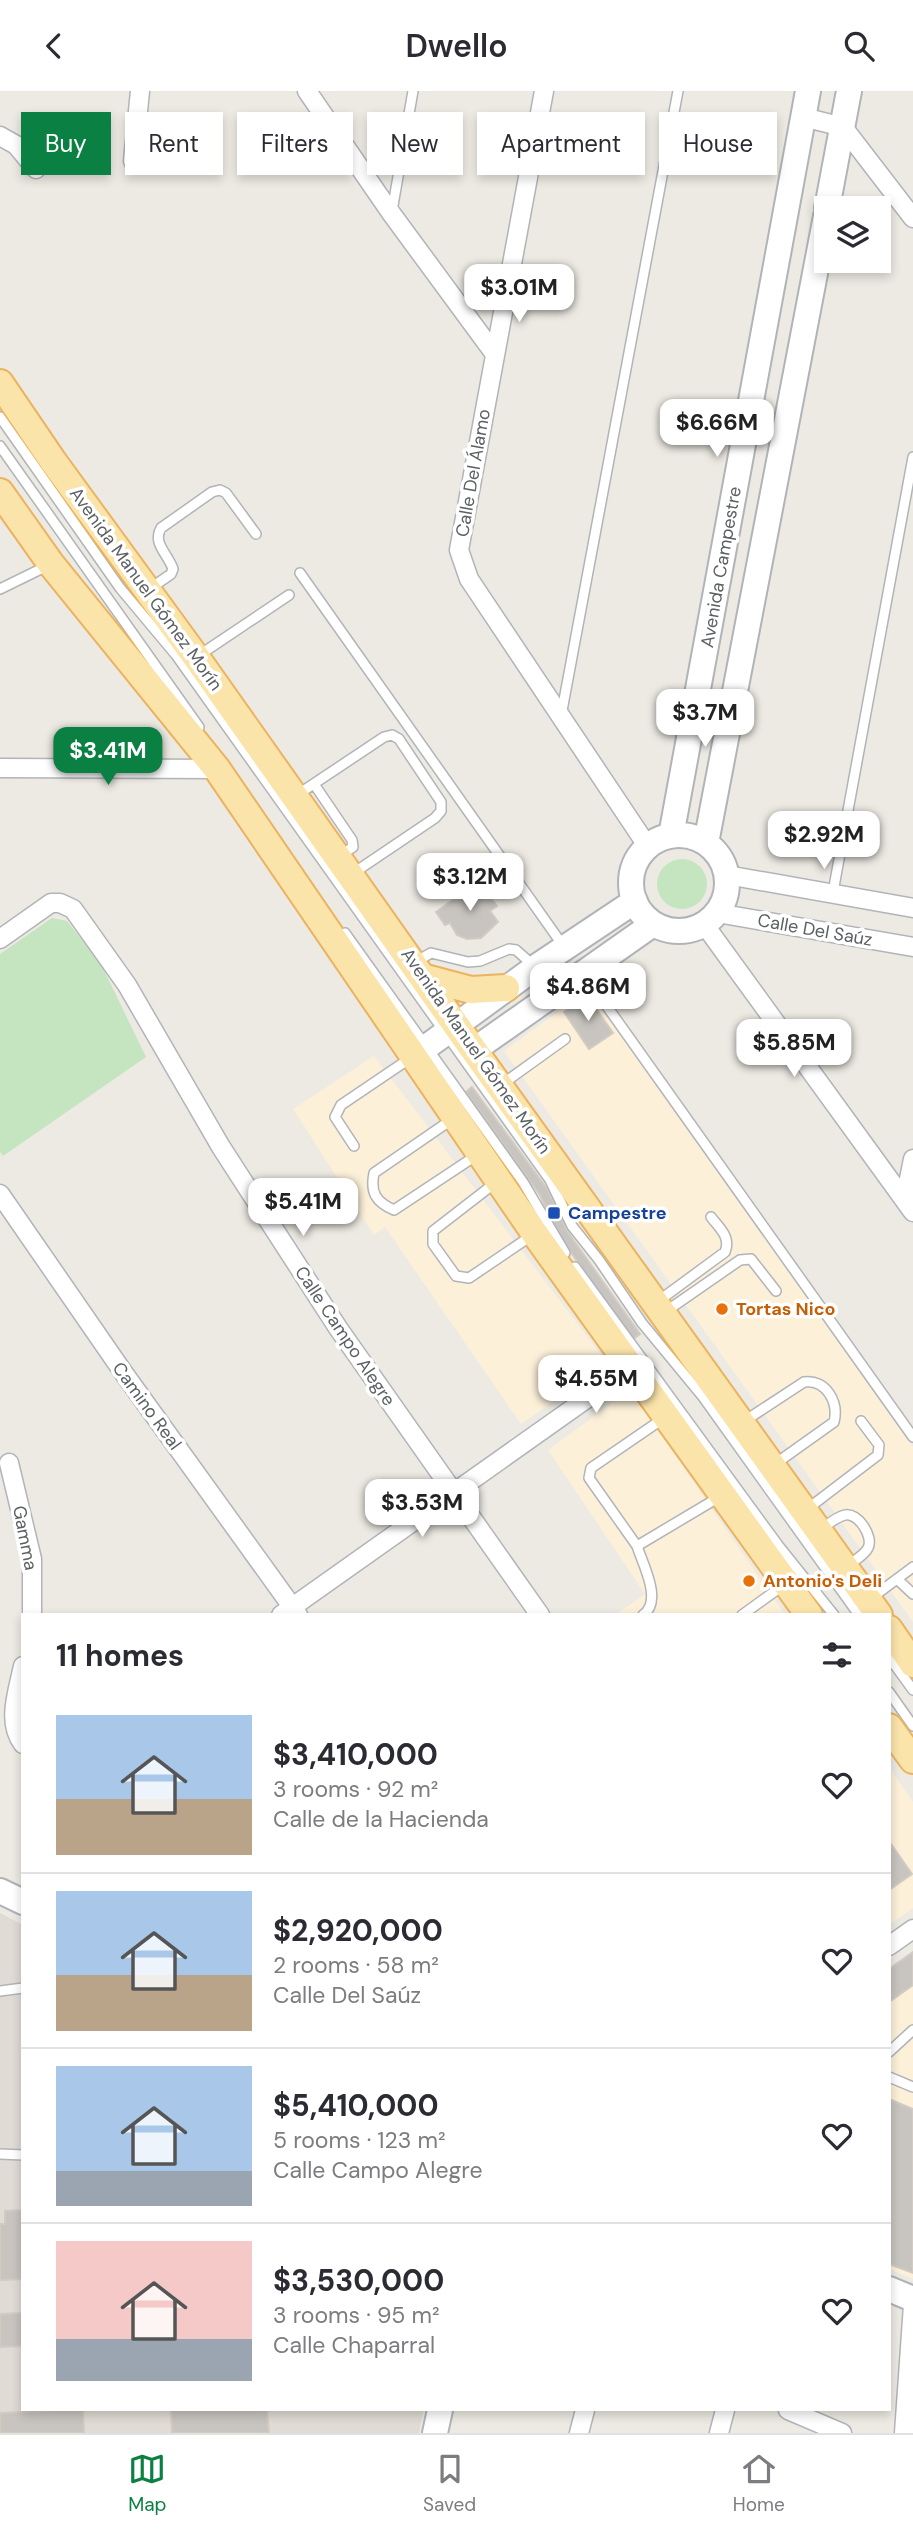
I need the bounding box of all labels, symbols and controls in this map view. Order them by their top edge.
text: Dwello [405,25,508,67]
icon: back [35,27,73,65]
icon: search [840,27,878,65]
chip: Buy [21,112,111,175]
chip: Rent [125,112,223,175]
chip: Filters [237,112,353,175]
chip: New [367,112,463,175]
chip: Apartment [477,112,645,175]
chip: House [659,112,777,175]
map controls [814,196,891,273]
button: layers [814,196,891,273]
pin: $3.01M [462,265,576,324]
text: $3.01M [480,272,558,302]
pin: $6.66M [660,399,774,459]
street label: Calle Del Álamo [450,407,496,539]
text: $6.66M [676,407,758,437]
street label: Avenida Manuel Gómez Morín [64,483,228,695]
street label: Avenida Campestre [695,485,747,649]
pin: $3.7M [656,689,754,749]
text: $3.7M [672,697,738,727]
pin: $3.41M [51,727,165,787]
text: $3.41M [69,735,147,765]
pin: $2.92M [767,811,881,871]
text: $2.92M [784,819,864,849]
pin: $3.12M [413,853,527,913]
text: $3.12M [433,861,507,891]
street label: Calle Del Saúz [756,908,874,952]
street label: Avenida Manuel Gómez Morín [396,943,556,1159]
pin: $4.86M [531,963,645,1023]
text: $4.86M [546,971,630,1001]
pin: $5.85M [737,1019,851,1079]
text: $5.85M [752,1027,836,1057]
pin: $5.41M [246,1179,360,1238]
text: $5.41M [264,1186,342,1216]
place label: Campestre [568,1201,667,1225]
marker: Campestre [546,1205,562,1221]
street label: Calle Campo Alegre [289,1261,401,1411]
place label: Tortas Nico [736,1297,836,1321]
marker: Tortas Nico [714,1301,730,1317]
pin: $4.55M [539,1355,653,1415]
street label: Camino Real [107,1357,187,1455]
text: $4.55M [554,1363,638,1393]
pin: $3.53M [365,1479,479,1539]
text: $3.53M [381,1487,463,1517]
street label: Gamma [7,1504,43,1572]
place label: Antonio's Deli [763,1569,882,1593]
marker: Antonio's Deli [741,1573,757,1589]
text: 11 homes [56,1636,184,1675]
icon: filters [818,1636,856,1674]
text: $3,410,000 [273,1735,438,1774]
icon: home [112,1743,196,1827]
icon: heart [818,1766,856,1804]
text: 3 rooms · 92 m² [273,1774,438,1804]
text: Calle de la Hacienda [273,1804,489,1834]
text: $2,920,000 [273,1911,443,1950]
icon: home [112,1919,196,2003]
icon: heart [818,1942,856,1980]
text: 2 rooms · 58 m² [273,1950,439,1980]
text: Calle Del Saúz [273,1980,421,2010]
text: $5,410,000 [273,2086,439,2125]
icon: home [112,2094,196,2178]
icon: heart [818,2117,856,2155]
text: 5 rooms · 123 m² [273,2125,446,2155]
text: Calle Campo Alegre [273,2155,482,2185]
text: $3,530,000 [273,2261,444,2300]
icon: home [112,2269,196,2353]
icon: heart [818,2292,856,2330]
text: 3 rooms · 95 m² [273,2300,440,2330]
text: Calle Chaparral [273,2330,435,2360]
tab: Map [128,2450,166,2517]
tab: Saved [423,2450,476,2517]
tab: Home [733,2450,785,2517]

